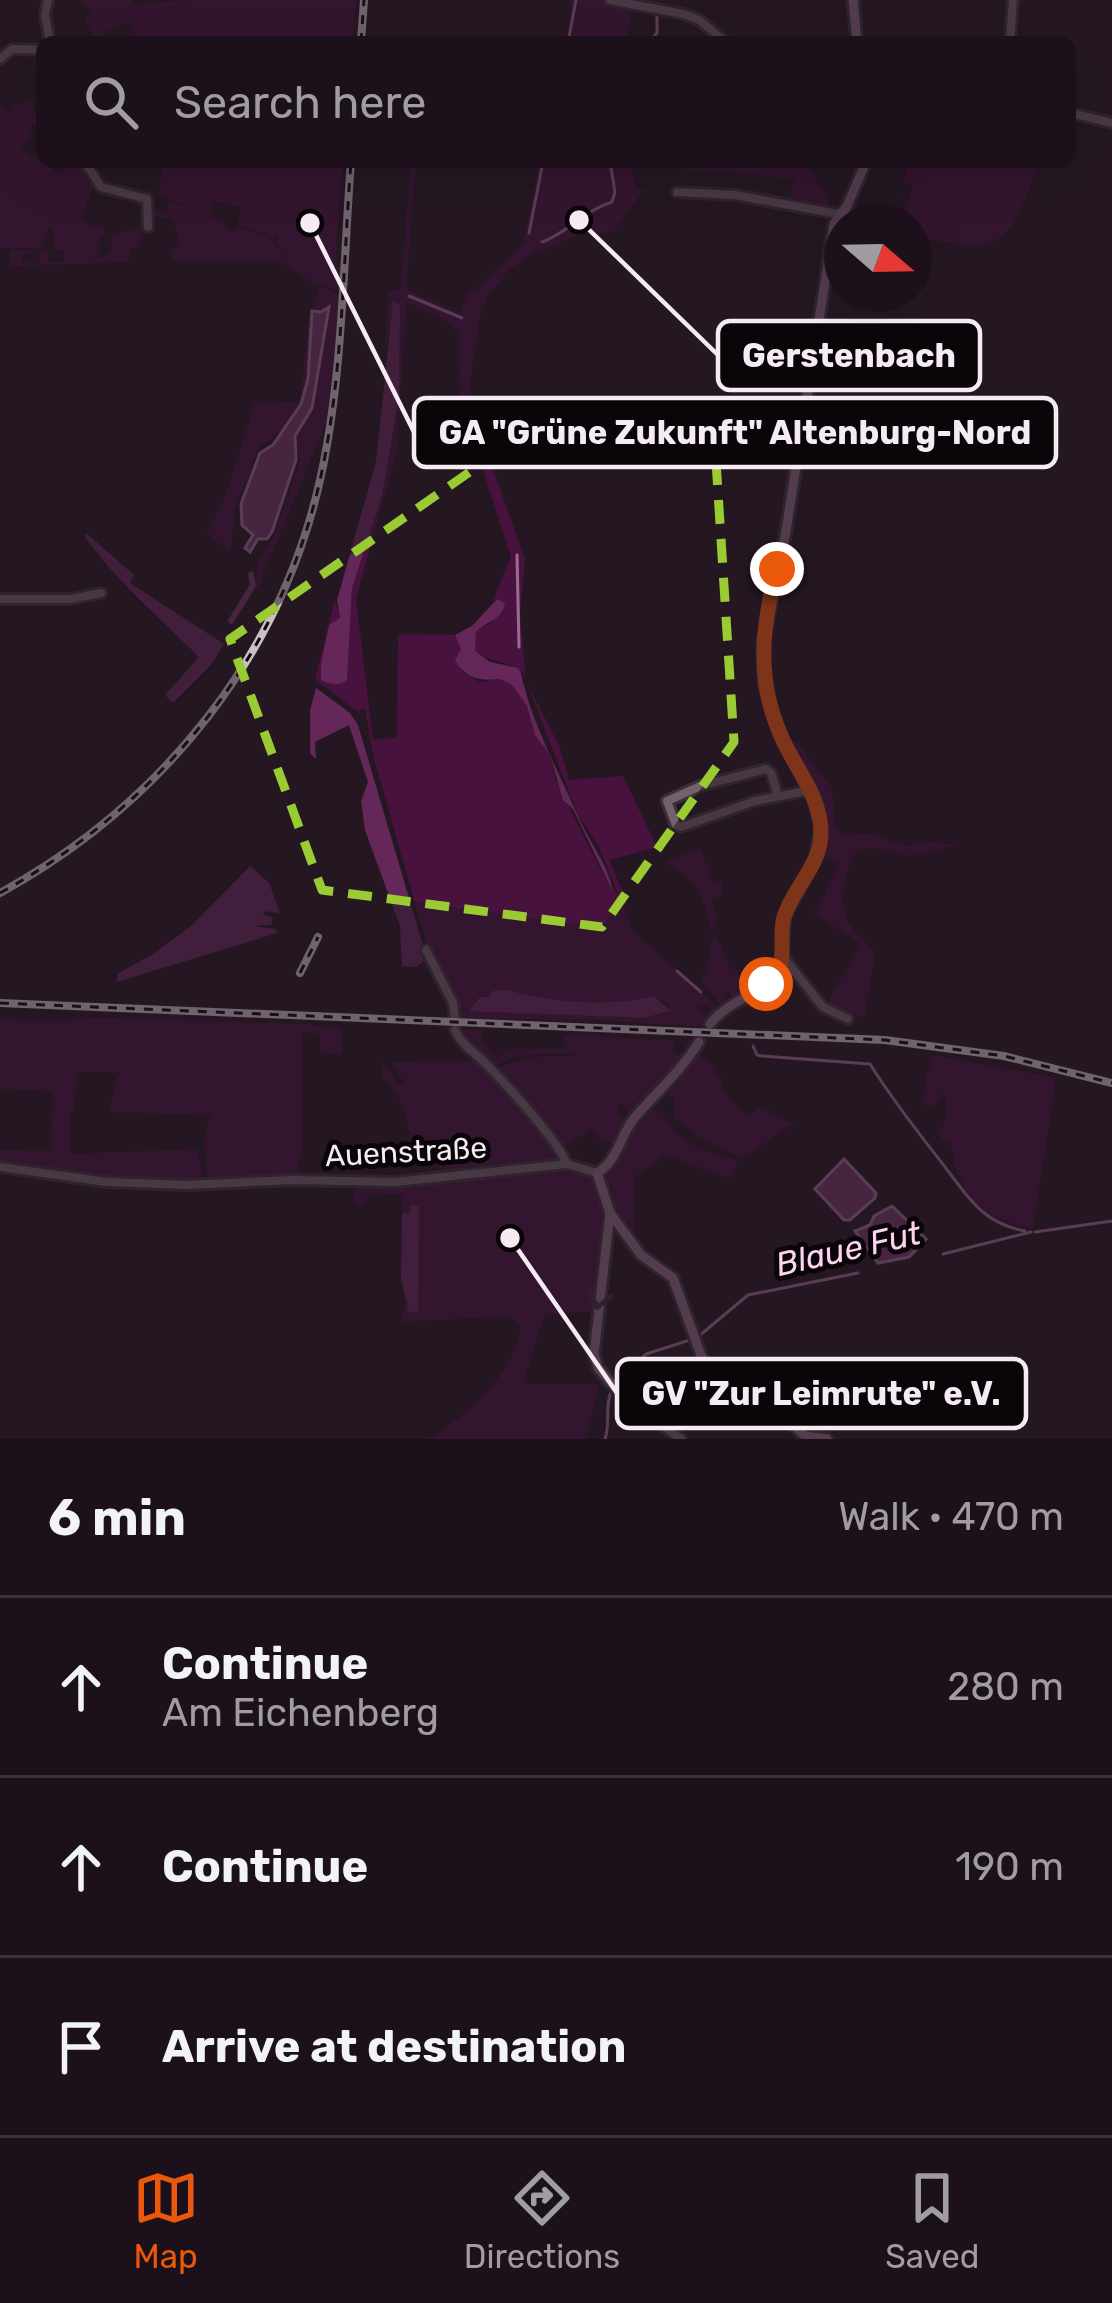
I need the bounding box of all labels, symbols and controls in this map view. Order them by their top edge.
search box [36,36,1076,168]
icon: search [78,69,144,135]
text: Search here [174,76,426,129]
north arrow [824,204,932,312]
callout: Gerstenbach [718,321,980,390]
text: Gerstenbach [742,336,956,375]
callout: GA "Grüne Zukunft" Altenburg-Nord [414,398,1056,467]
text: GA "Grüne Zukunft" Altenburg-Nord [439,413,1031,452]
route end [750,542,804,596]
route start [739,957,793,1011]
street label: Auenstraße [324,1130,488,1174]
water label: Blaue Fut [772,1213,926,1284]
one-way arrow [588,1289,613,1309]
callout: GV "Zur Leimrute" e.V. [617,1359,1026,1428]
text: GV "Zur Leimrute" e.V. [641,1374,1001,1413]
text: 6 min [48,1487,186,1548]
text: Walk · 470 m [838,1494,1064,1540]
text: Continue [162,1637,368,1690]
icon: ahead [48,1654,114,1720]
text: 280 m [947,1664,1064,1710]
text: Am Eichenberg [162,1690,439,1736]
icon: ahead [48,1834,114,1900]
text: Continue [162,1840,368,1893]
text: 190 m [955,1844,1064,1890]
icon: arrive [48,2014,114,2080]
text: Arrive at destination [162,2020,627,2073]
tab: Map [133,2165,199,2276]
tab: Directions [464,2165,620,2276]
tab: Saved [885,2165,979,2276]

